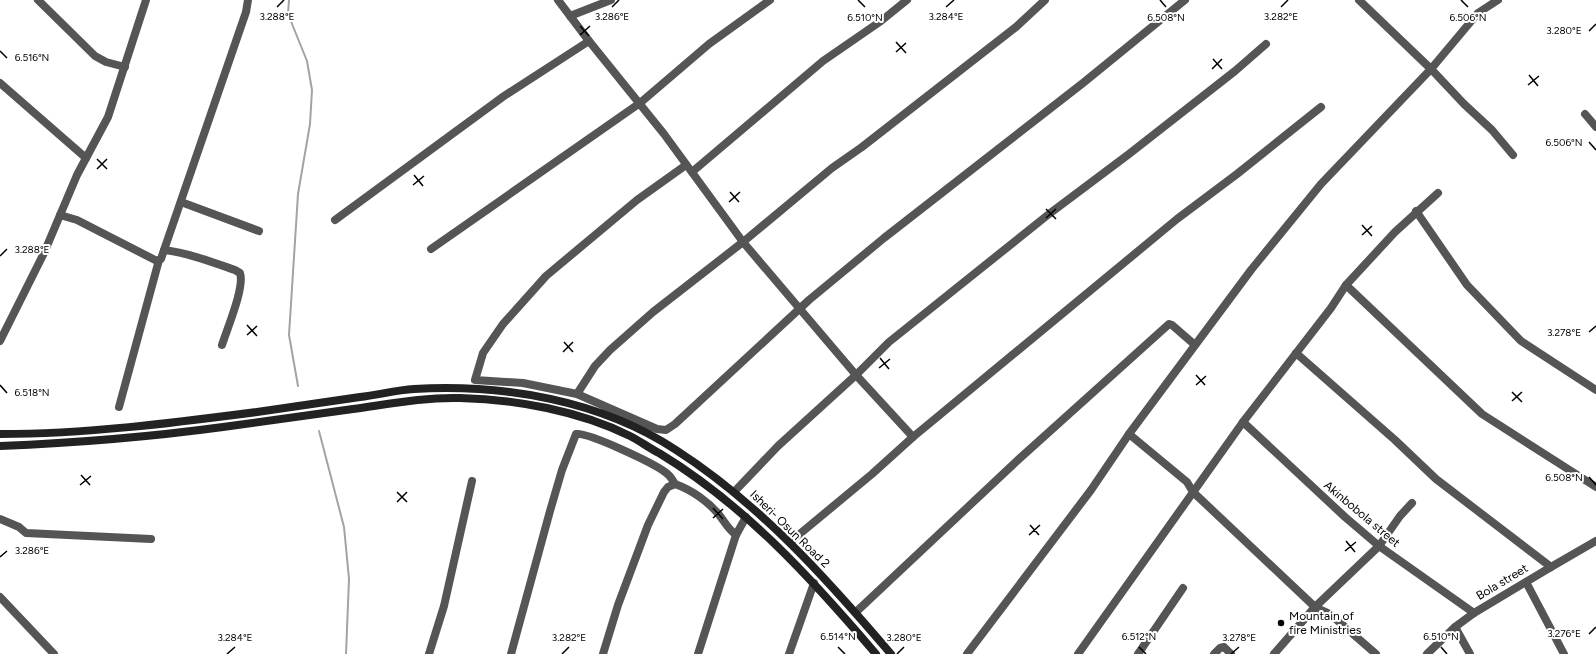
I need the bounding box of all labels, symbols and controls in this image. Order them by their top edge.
text: 3.288°E [260,10,295,23]
text: 3.286°E [595,10,629,23]
text: 3.284°E [928,10,964,23]
text: 3.282°E [1264,10,1298,23]
text: 6.510°N [847,11,883,24]
text: 6.508°N [1147,11,1185,24]
text: 6.506°N [1450,11,1487,24]
text: 3.280°E [1546,24,1582,37]
text: 6.516°N [15,51,49,64]
text: 6.506°N [1546,136,1583,149]
text: 3.288°E [15,243,50,256]
text: 3.278°E [1547,326,1581,339]
text: 6.518°N [14,386,50,399]
text: 6.508°N [1545,471,1583,484]
street label: Akinbobola street [1321,478,1403,550]
street label: Isheri- Osun Road 2 [747,487,833,571]
text: 3.286°E [15,544,49,557]
street label: Bola street [1474,561,1531,603]
place label: Mountain of fire Ministries [1289,609,1362,637]
marker: Mountain of fire Ministries [1276,618,1286,628]
text: 3.276°E [1547,627,1581,640]
text: 6.514°N [820,630,856,643]
text: 6.512°N [1122,630,1156,643]
text: 6.510°N [1423,630,1459,643]
text: 3.284°E [217,631,253,644]
text: 3.282°E [552,631,586,644]
text: 3.280°E [886,631,922,644]
text: 3.278°E [1222,631,1256,644]

